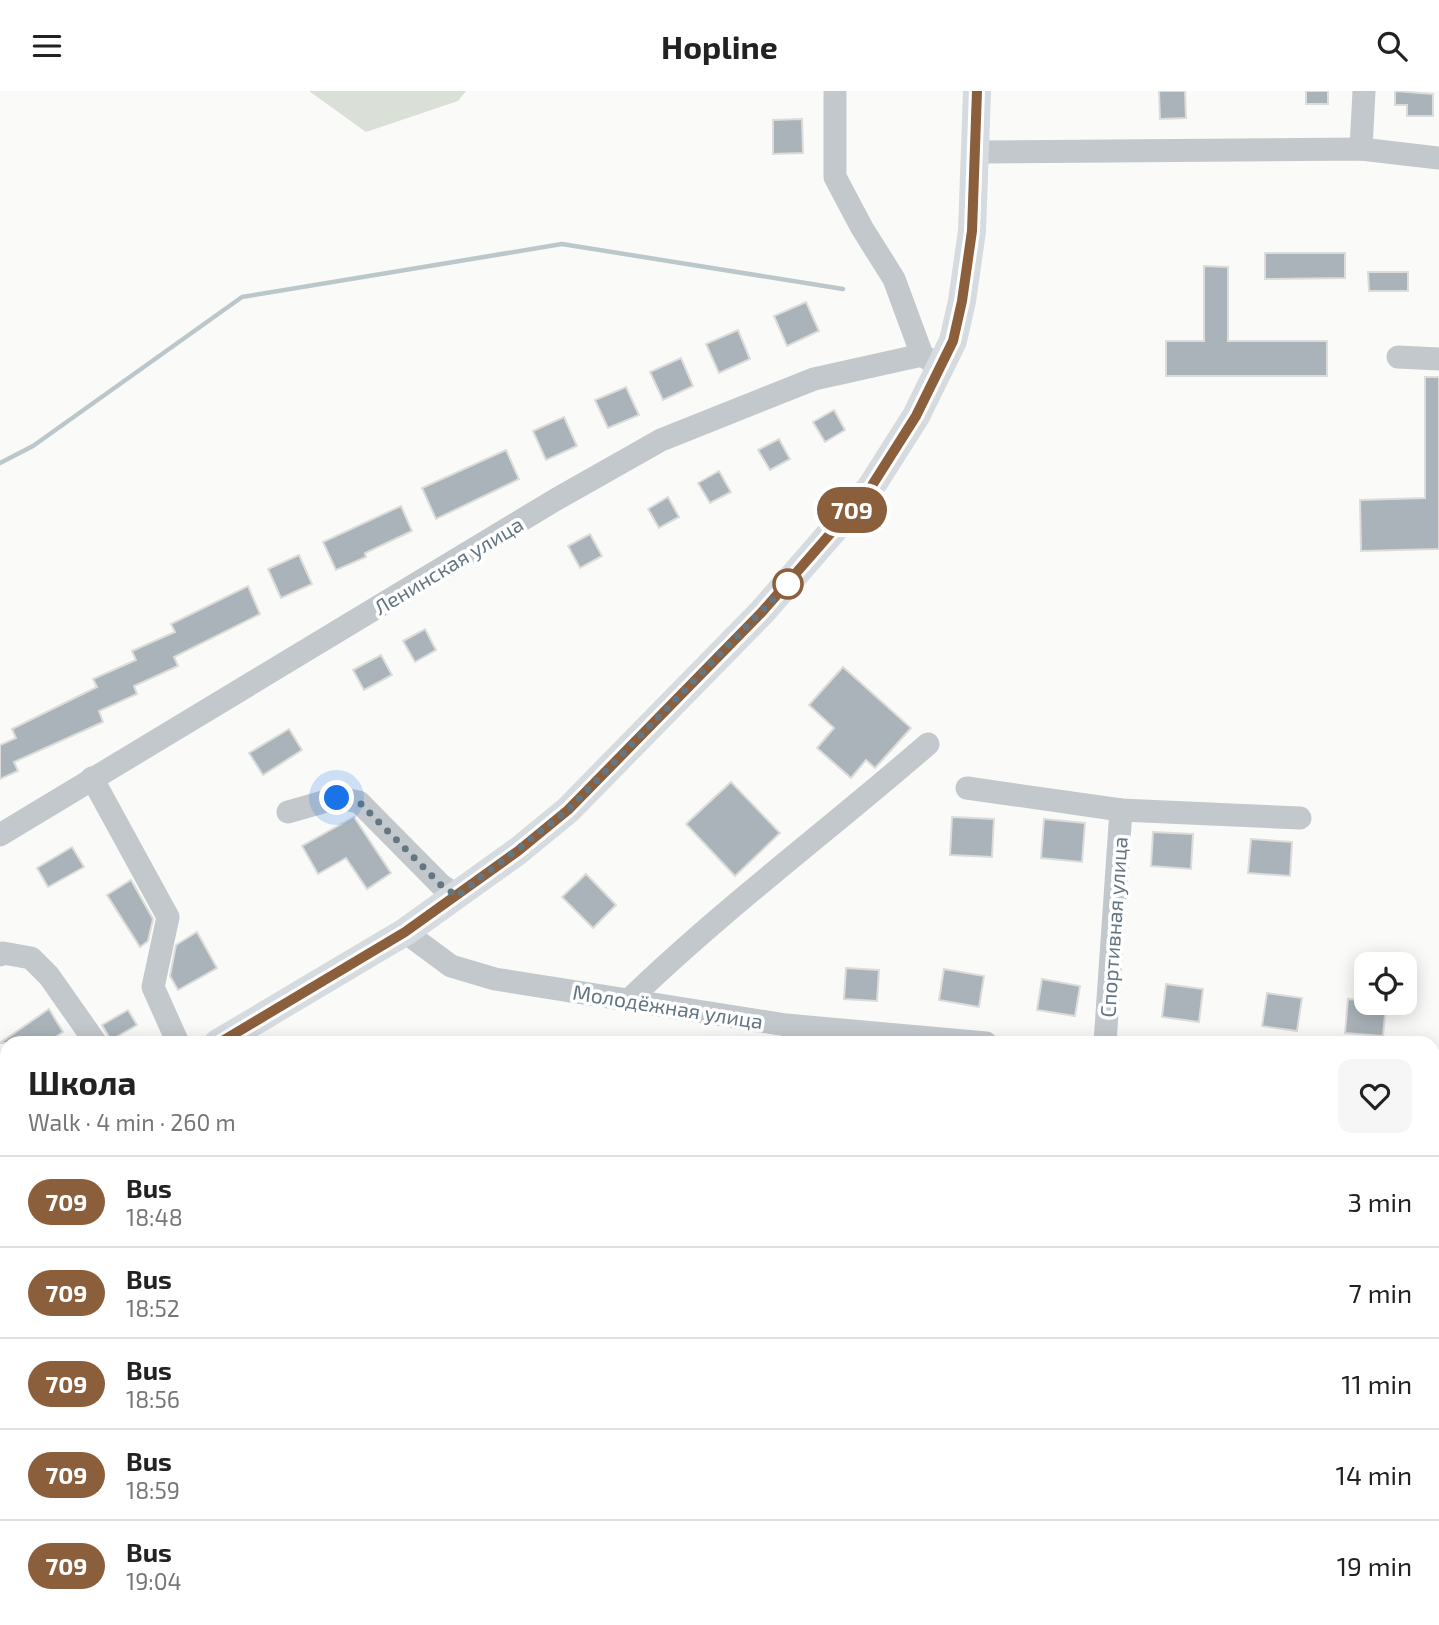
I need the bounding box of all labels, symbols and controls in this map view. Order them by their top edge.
icon: menu [28,27,66,65]
text: Hopline [661,27,778,65]
icon: search [1373,27,1411,65]
line badge: 709 [812,487,892,533]
text: 709 [831,495,873,524]
street label: Ленинская улица [369,511,528,620]
unlabelled marker [773,569,803,599]
your location [319,780,354,815]
street label: Спортивная улица [1094,836,1133,1018]
map controls [1354,952,1417,1015]
button: locate [1354,952,1417,1015]
street label: Молодёжная улица [571,979,765,1034]
button: heart [1338,1059,1412,1133]
text: Школа [28,1062,136,1102]
text: Walk · 4 min · 260 m [28,1108,236,1136]
text: Bus [126,1172,172,1203]
text: 3 min [1347,1186,1412,1217]
text: 709 [46,1187,87,1216]
text: 18:48 [126,1203,183,1231]
text: Bus [126,1263,172,1294]
text: 7 min [1349,1277,1412,1308]
text: 709 [46,1278,87,1307]
text: 18:52 [126,1294,180,1322]
text: Bus [126,1354,172,1385]
text: 11 min [1341,1368,1412,1399]
text: 709 [46,1369,87,1398]
text: 18:56 [126,1385,180,1413]
text: Bus [126,1445,172,1476]
text: 14 min [1336,1459,1412,1490]
text: 709 [46,1460,87,1489]
text: 18:59 [126,1476,180,1504]
text: Bus [126,1536,172,1567]
text: 19 min [1337,1550,1412,1581]
text: 709 [46,1551,87,1580]
text: 19:04 [126,1567,182,1595]

